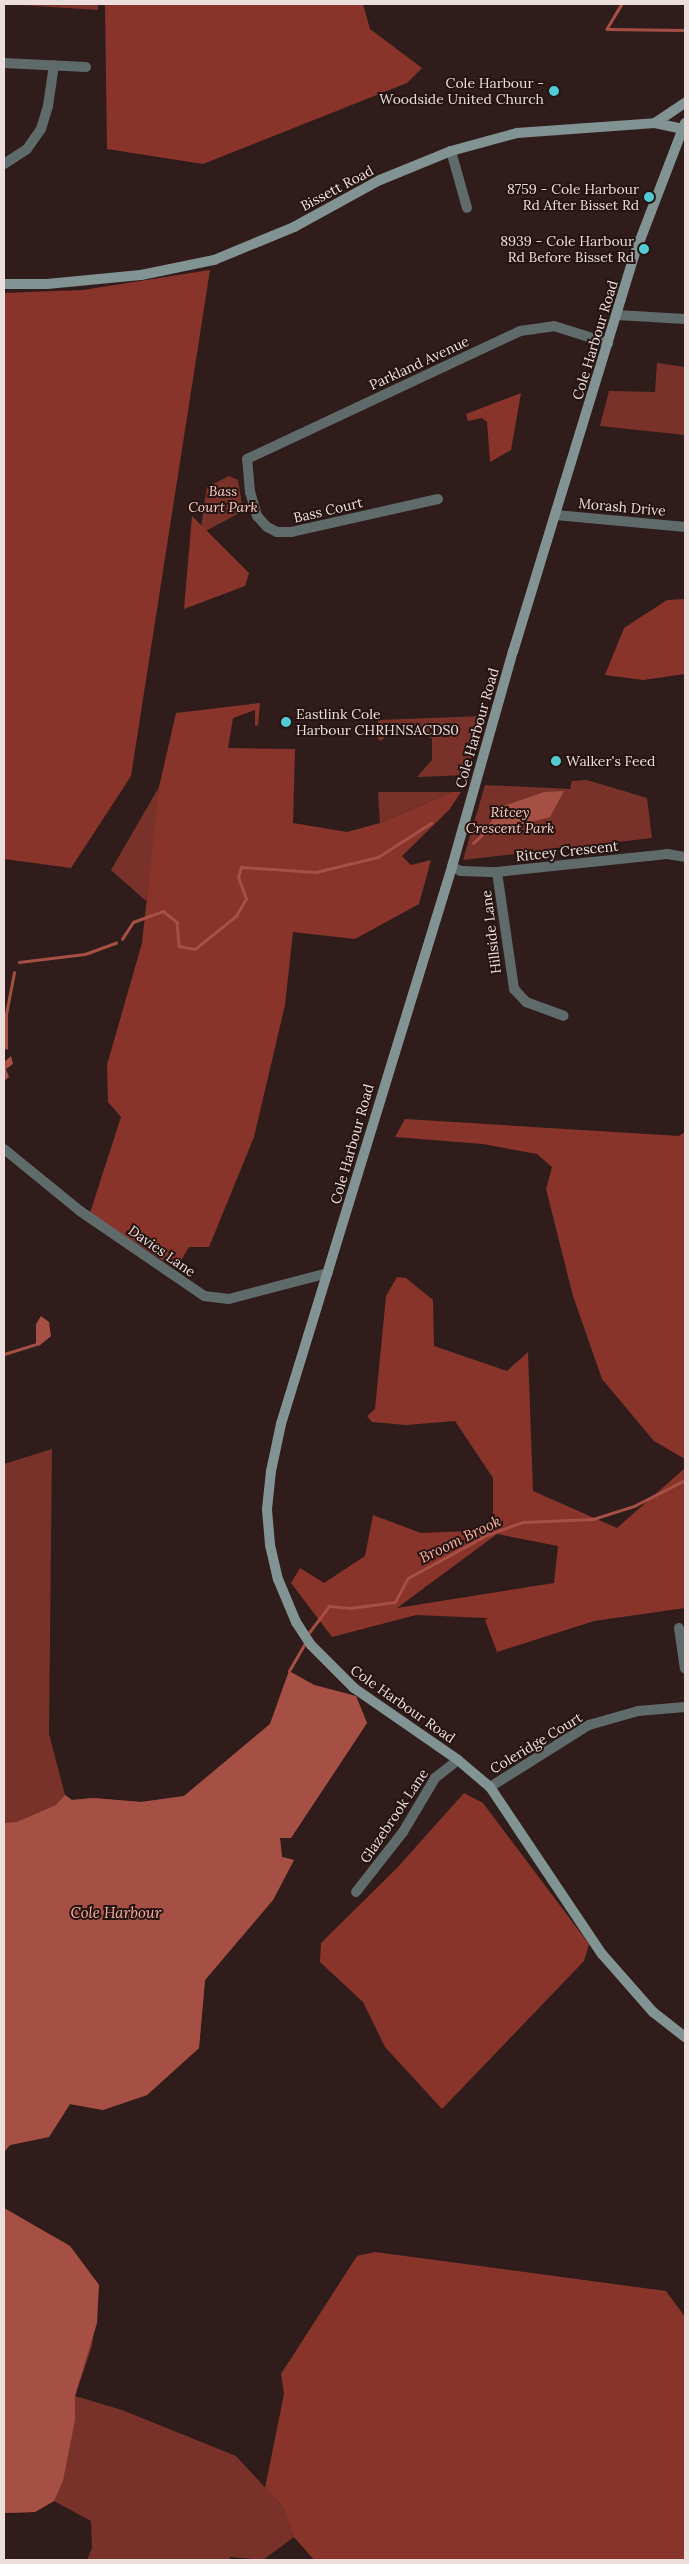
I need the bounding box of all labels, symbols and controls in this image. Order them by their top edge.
place label: Cole Harbour - Woodside United Church [379,75,544,108]
marker: Cole Harbour - Woodside United Church [548,85,560,97]
street label: Bissett Road [298,162,376,214]
place label: 8759 - Cole Harbour Rd After Bisset Rd [507,181,639,213]
marker: 8759 - Cole Harbour Rd After Bisset Rd [643,191,655,203]
place label: 8939 - Cole Harbour Rd Before Bisset Rd [500,233,634,266]
marker: 8939 - Cole Harbour Rd Before Bisset Rd [638,243,650,255]
street label: Cole Harbour Road [569,278,621,402]
street label: Parkland Avenue [366,333,472,393]
park label: Bass Court Park [188,483,258,516]
street label: Bass Court [292,494,364,526]
street label: Morash Drive [578,495,666,519]
street label: Cole Harbour Road [452,666,502,790]
place label: Eastlink Cole Harbour CHRHNSACDS0 [296,706,459,739]
marker: Eastlink Cole Harbour CHRHNSACDS0 [280,716,292,728]
place label: Walker's Feed [566,753,655,769]
marker: Walker's Feed [550,755,562,767]
park label: Ritcey Crescent Park [466,804,554,836]
street label: Ritcey Crescent [515,837,619,865]
street label: Hillside Lane [478,889,504,975]
street label: Cole Harbour Road [327,1082,377,1206]
street label: Davies Lane [125,1222,199,1280]
water label: Broom Brook [416,1512,504,1566]
street label: Cole Harbour Road [347,1662,459,1746]
street label: Coleridge Court [487,1709,585,1777]
street label: Glazebrook Lane [356,1766,432,1866]
water label: Cole Harbour [70,1904,162,1922]

